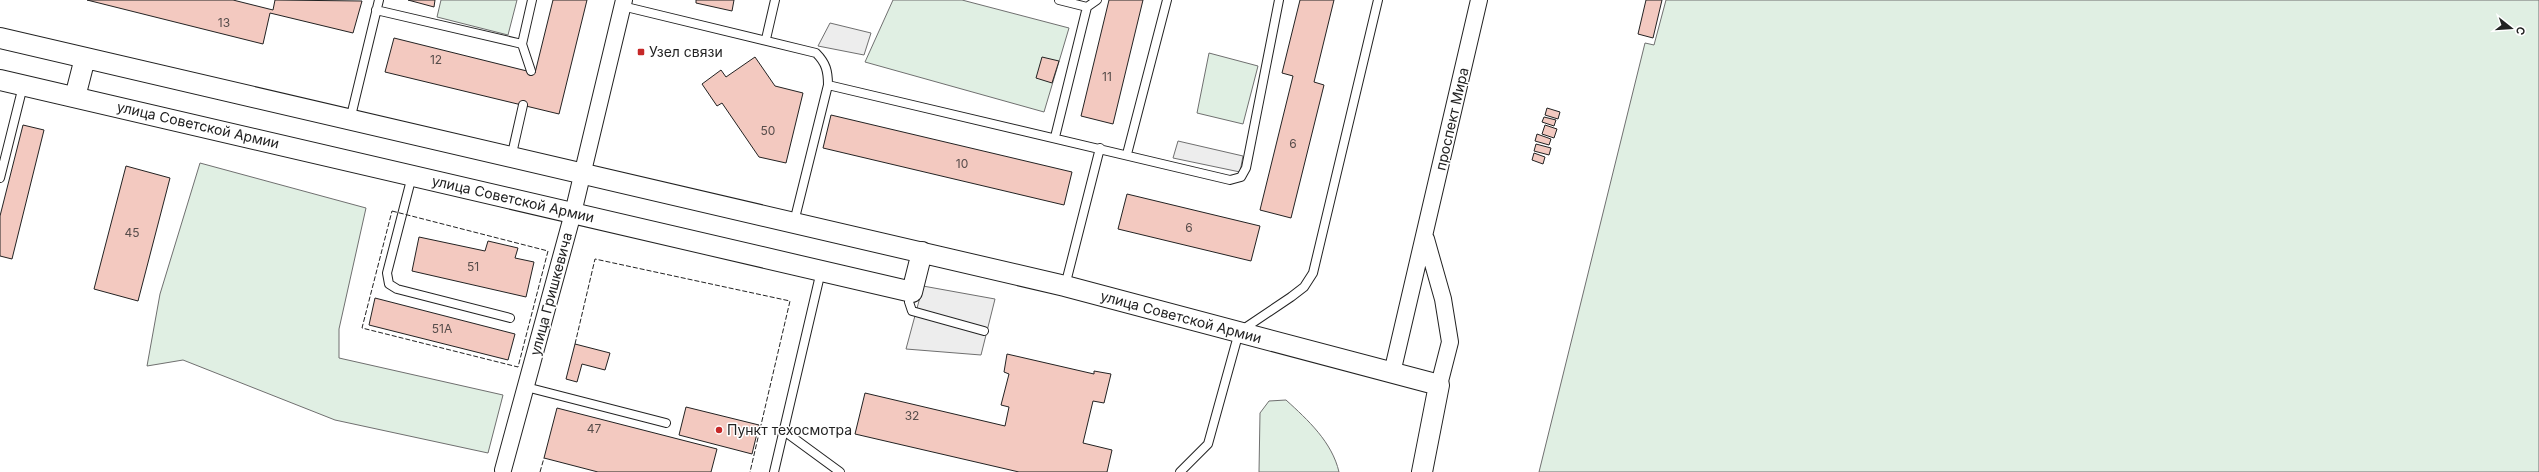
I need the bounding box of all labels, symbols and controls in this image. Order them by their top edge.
north arrow [2491,8,2531,48]
house number: 13 [218,15,230,30]
text: С [2513,25,2528,37]
place label: Узел связи [649,43,723,60]
marker: Узел связи [636,47,646,57]
house number: 12 [430,52,442,67]
street label: проспект Мира [1431,66,1472,172]
house number: 11 [1102,69,1112,84]
street label: улица Советской Армии [115,98,281,151]
house number: 50 [761,123,775,138]
house number: 6 [1289,136,1297,151]
house number: 10 [956,156,968,171]
street label: улица Советской Армии [430,172,596,225]
house number: 6 [1185,220,1193,235]
house number: 45 [124,225,140,240]
street label: улица Гришкевича [526,230,575,357]
house number: 51 [467,259,479,274]
street label: улица Советской Армии [1099,287,1264,346]
house number: 51А [432,321,452,336]
house number: 32 [905,408,919,423]
house number: 47 [587,421,601,436]
place label: Пункт техосмотра [727,421,852,438]
marker: Пункт техосмотра [714,425,724,435]

